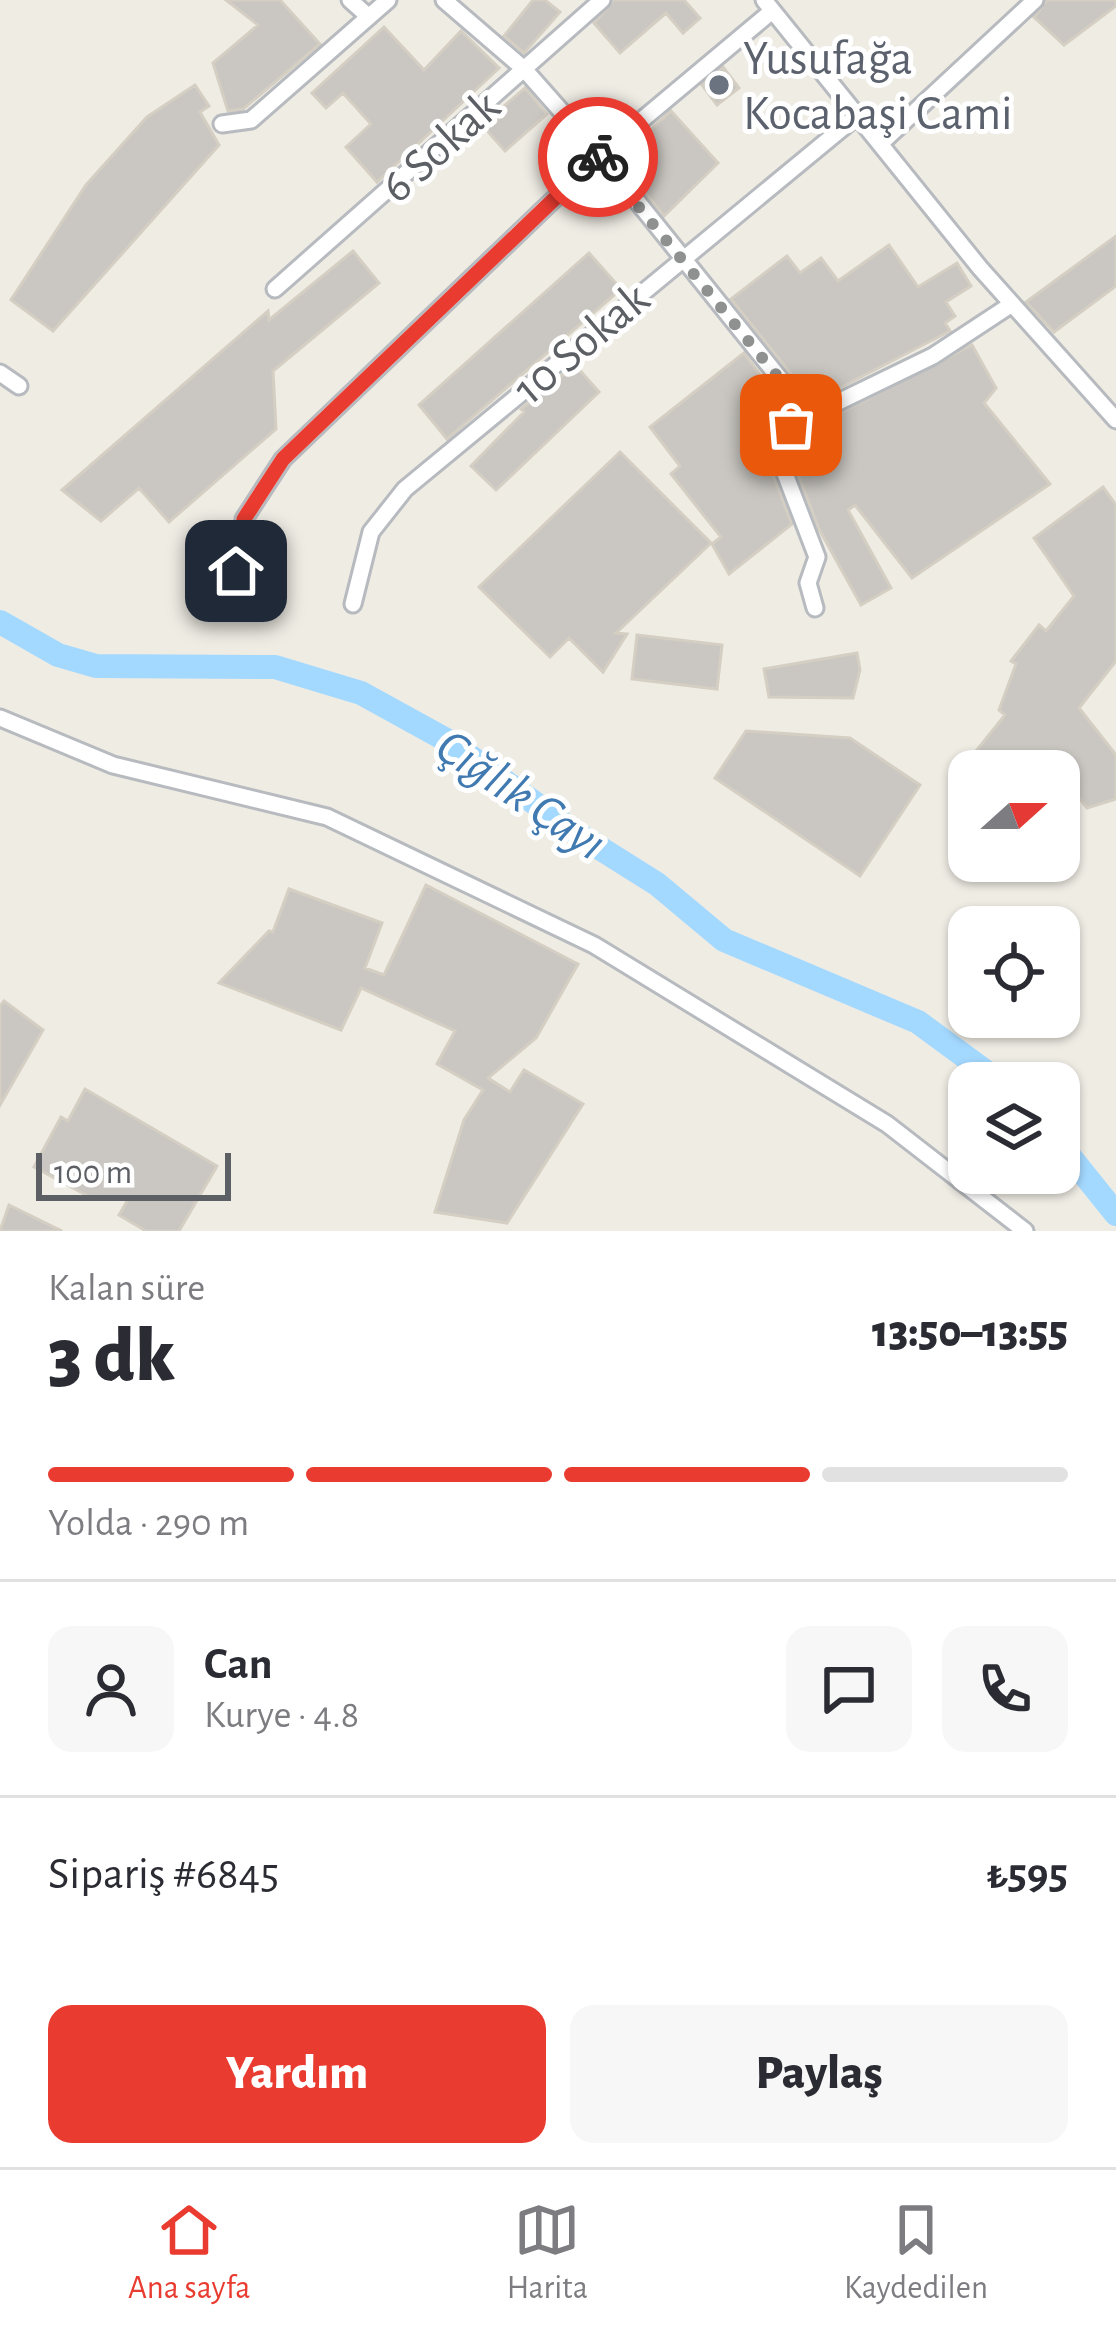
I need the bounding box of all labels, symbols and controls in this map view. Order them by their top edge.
place label: Yusufağa Kocabaşi Cami [743,36,1013,139]
marker: Yusufağa Kocabaşi Cami [706,72,732,98]
street label: 6 Sokak [373,82,509,212]
courier [538,97,658,217]
icon: bike [565,124,631,190]
street label: 10 Sokak [505,274,659,414]
pin [740,374,842,476]
icon: bag [758,392,824,458]
pin [185,520,287,622]
icon: home [203,538,269,604]
water label: Çığlık Çayı [427,720,614,870]
north arrow [948,750,1080,882]
map controls [948,750,1080,1194]
button: locate [948,906,1080,1038]
button: layers [948,1062,1080,1194]
scale bar [36,1147,231,1200]
text: 100 m [54,1157,132,1190]
text: Kalan süre [48,1269,205,1308]
text: 13:50–13:55 [872,1310,1068,1355]
text: 3 dk [48,1318,175,1396]
text: Yolda · 290 m [48,1504,249,1543]
button: person [48,1626,174,1752]
button: chat [786,1626,912,1752]
button: phone [942,1626,1068,1752]
text: Can [204,1642,272,1687]
text: Kurye · 4.8 [204,1696,359,1735]
text: Sipariş #6845 [48,1852,279,1897]
text: ₺595 [986,1852,1068,1897]
button: Yardım [48,2005,546,2143]
button: Paylaş [570,2005,1068,2143]
tab: Ana sayfa [128,2197,251,2309]
tab: Harita [507,2197,588,2309]
tab: Kaydedilen [844,2197,988,2309]

